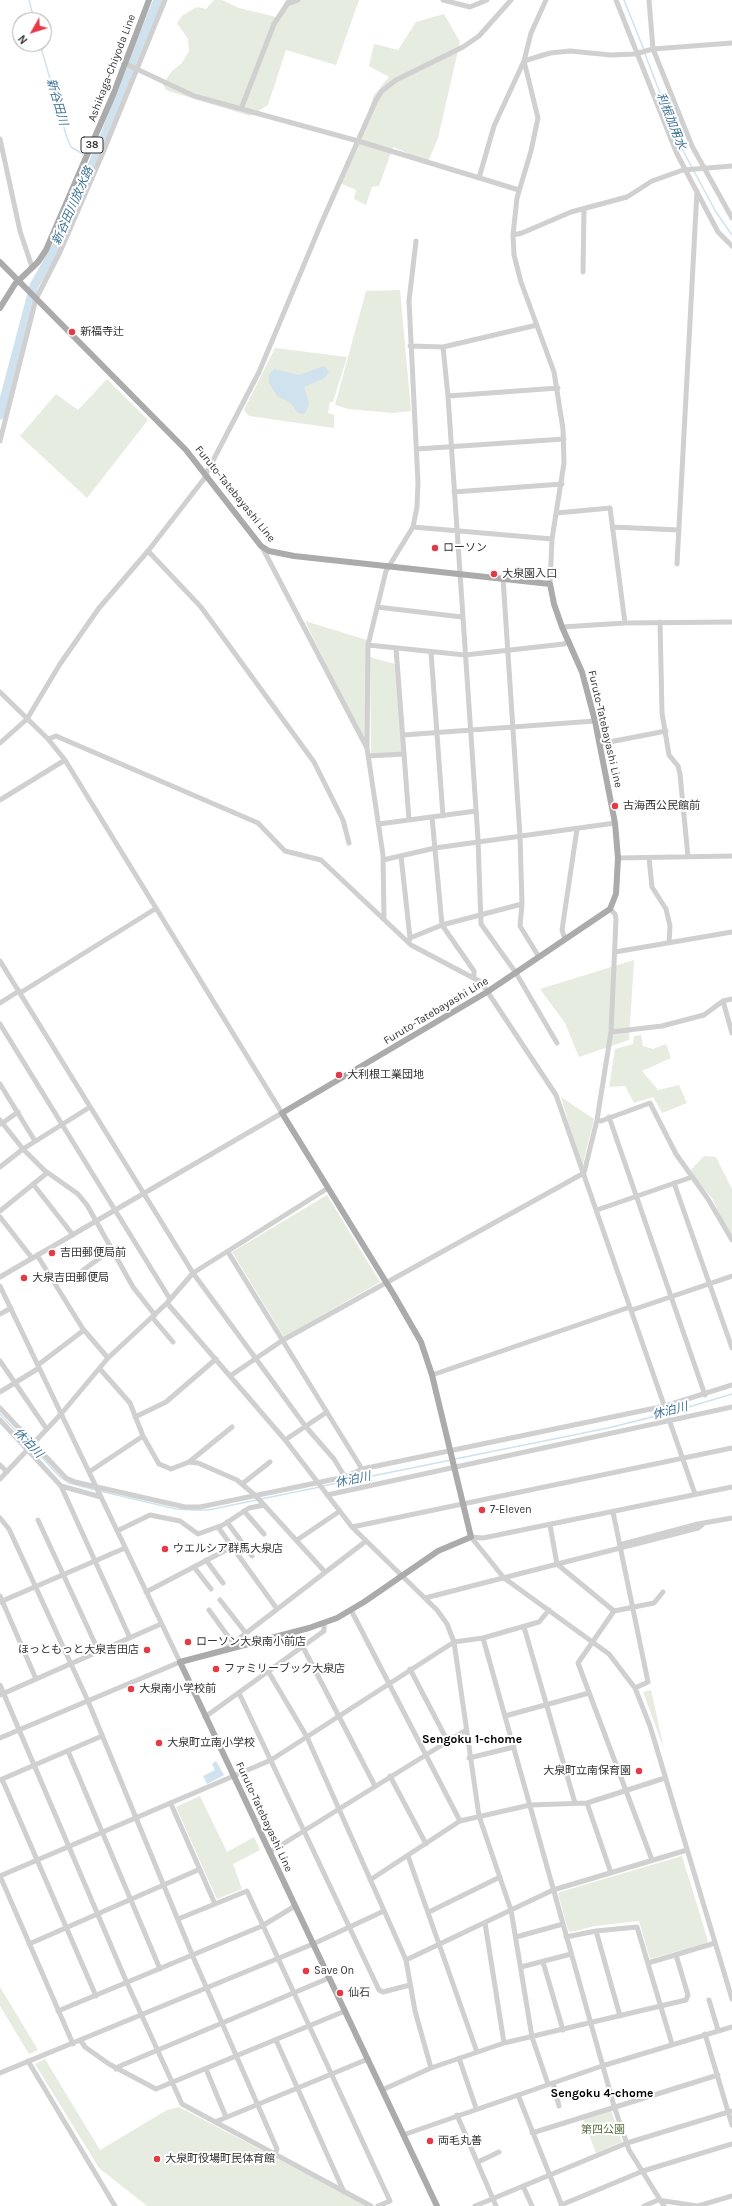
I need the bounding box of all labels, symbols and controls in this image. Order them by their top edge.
north arrow [12,12,52,52]
street label: Ashikaga-Chiyoda Line [85,12,139,124]
text: N [16,32,31,46]
water label: 新谷田川 [43,77,71,127]
water label: 利根加用水 [653,90,689,152]
road number: 38 [81,137,103,153]
water label: 新谷田川放水路 [49,165,97,247]
place label: 新福寺辻 [80,325,124,339]
marker: 新福寺辻 [67,327,77,337]
street label: Furuto-Tatebayashi Line [192,443,278,545]
place label: ローソン [443,541,487,555]
marker: ローソン [430,543,440,553]
place label: 大泉園入口 [502,567,557,581]
marker: 大泉園入口 [489,569,499,579]
street label: Furuto-Tatebayashi Line [585,669,625,789]
place label: 古海西公民館前 [623,799,700,813]
marker: 古海西公民館前 [610,801,620,811]
street label: Furuto-Tatebayashi Line [381,974,491,1048]
place label: 大利根工業団地 [347,1068,424,1082]
marker: 大利根工業団地 [334,1070,344,1080]
place label: 吉田郵便局前 [60,1246,126,1260]
marker: 吉田郵便局前 [47,1248,57,1258]
place label: 大泉吉田郵便局 [32,1271,109,1285]
marker: 大泉吉田郵便局 [19,1273,29,1283]
water label: 休泊川 [651,1399,689,1423]
water label: 休泊川 [10,1425,46,1461]
water label: 休泊川 [334,1469,372,1491]
place label: 7-Eleven [490,1503,532,1517]
marker: 7-Eleven [477,1505,487,1515]
place label: ウエルシア群馬大泉店 [173,1542,283,1556]
marker: ウエルシア群馬大泉店 [160,1544,170,1554]
place label: ローソン大泉南小前店 [196,1635,306,1649]
marker: ローソン大泉南小前店 [183,1637,193,1647]
place label: ほっともっと大泉吉田店 [18,1643,139,1657]
marker: ほっともっと大泉吉田店 [142,1645,152,1655]
place label: ファミリーブック大泉店 [224,1662,345,1676]
marker: ファミリーブック大泉店 [211,1664,221,1674]
place label: 大泉南小学校前 [139,1682,216,1696]
marker: 大泉南小学校前 [126,1684,136,1694]
district label: Sengoku 1-chome [422,1733,522,1747]
place label: 大泉町立南小学校 [167,1736,255,1750]
marker: 大泉町立南小学校 [154,1738,164,1748]
street label: Furuto-Tatebayashi Line [233,1760,295,1874]
place label: 大泉町立南保育園 [543,1764,631,1778]
marker: 大泉町立南保育園 [634,1766,644,1776]
place label: Save On [314,1964,354,1978]
marker: Save On [301,1966,311,1976]
place label: 仙石 [348,1986,370,2000]
marker: 仙石 [335,1988,345,1998]
district label: Sengoku 4-chome [551,2087,653,2101]
park label: 第四公園 [581,2123,625,2137]
place label: 両毛丸善 [438,2134,482,2148]
marker: 両毛丸善 [425,2136,435,2146]
place label: 大泉町役場町民体育館 [165,2152,275,2166]
marker: 大泉町役場町民体育館 [152,2154,162,2164]

